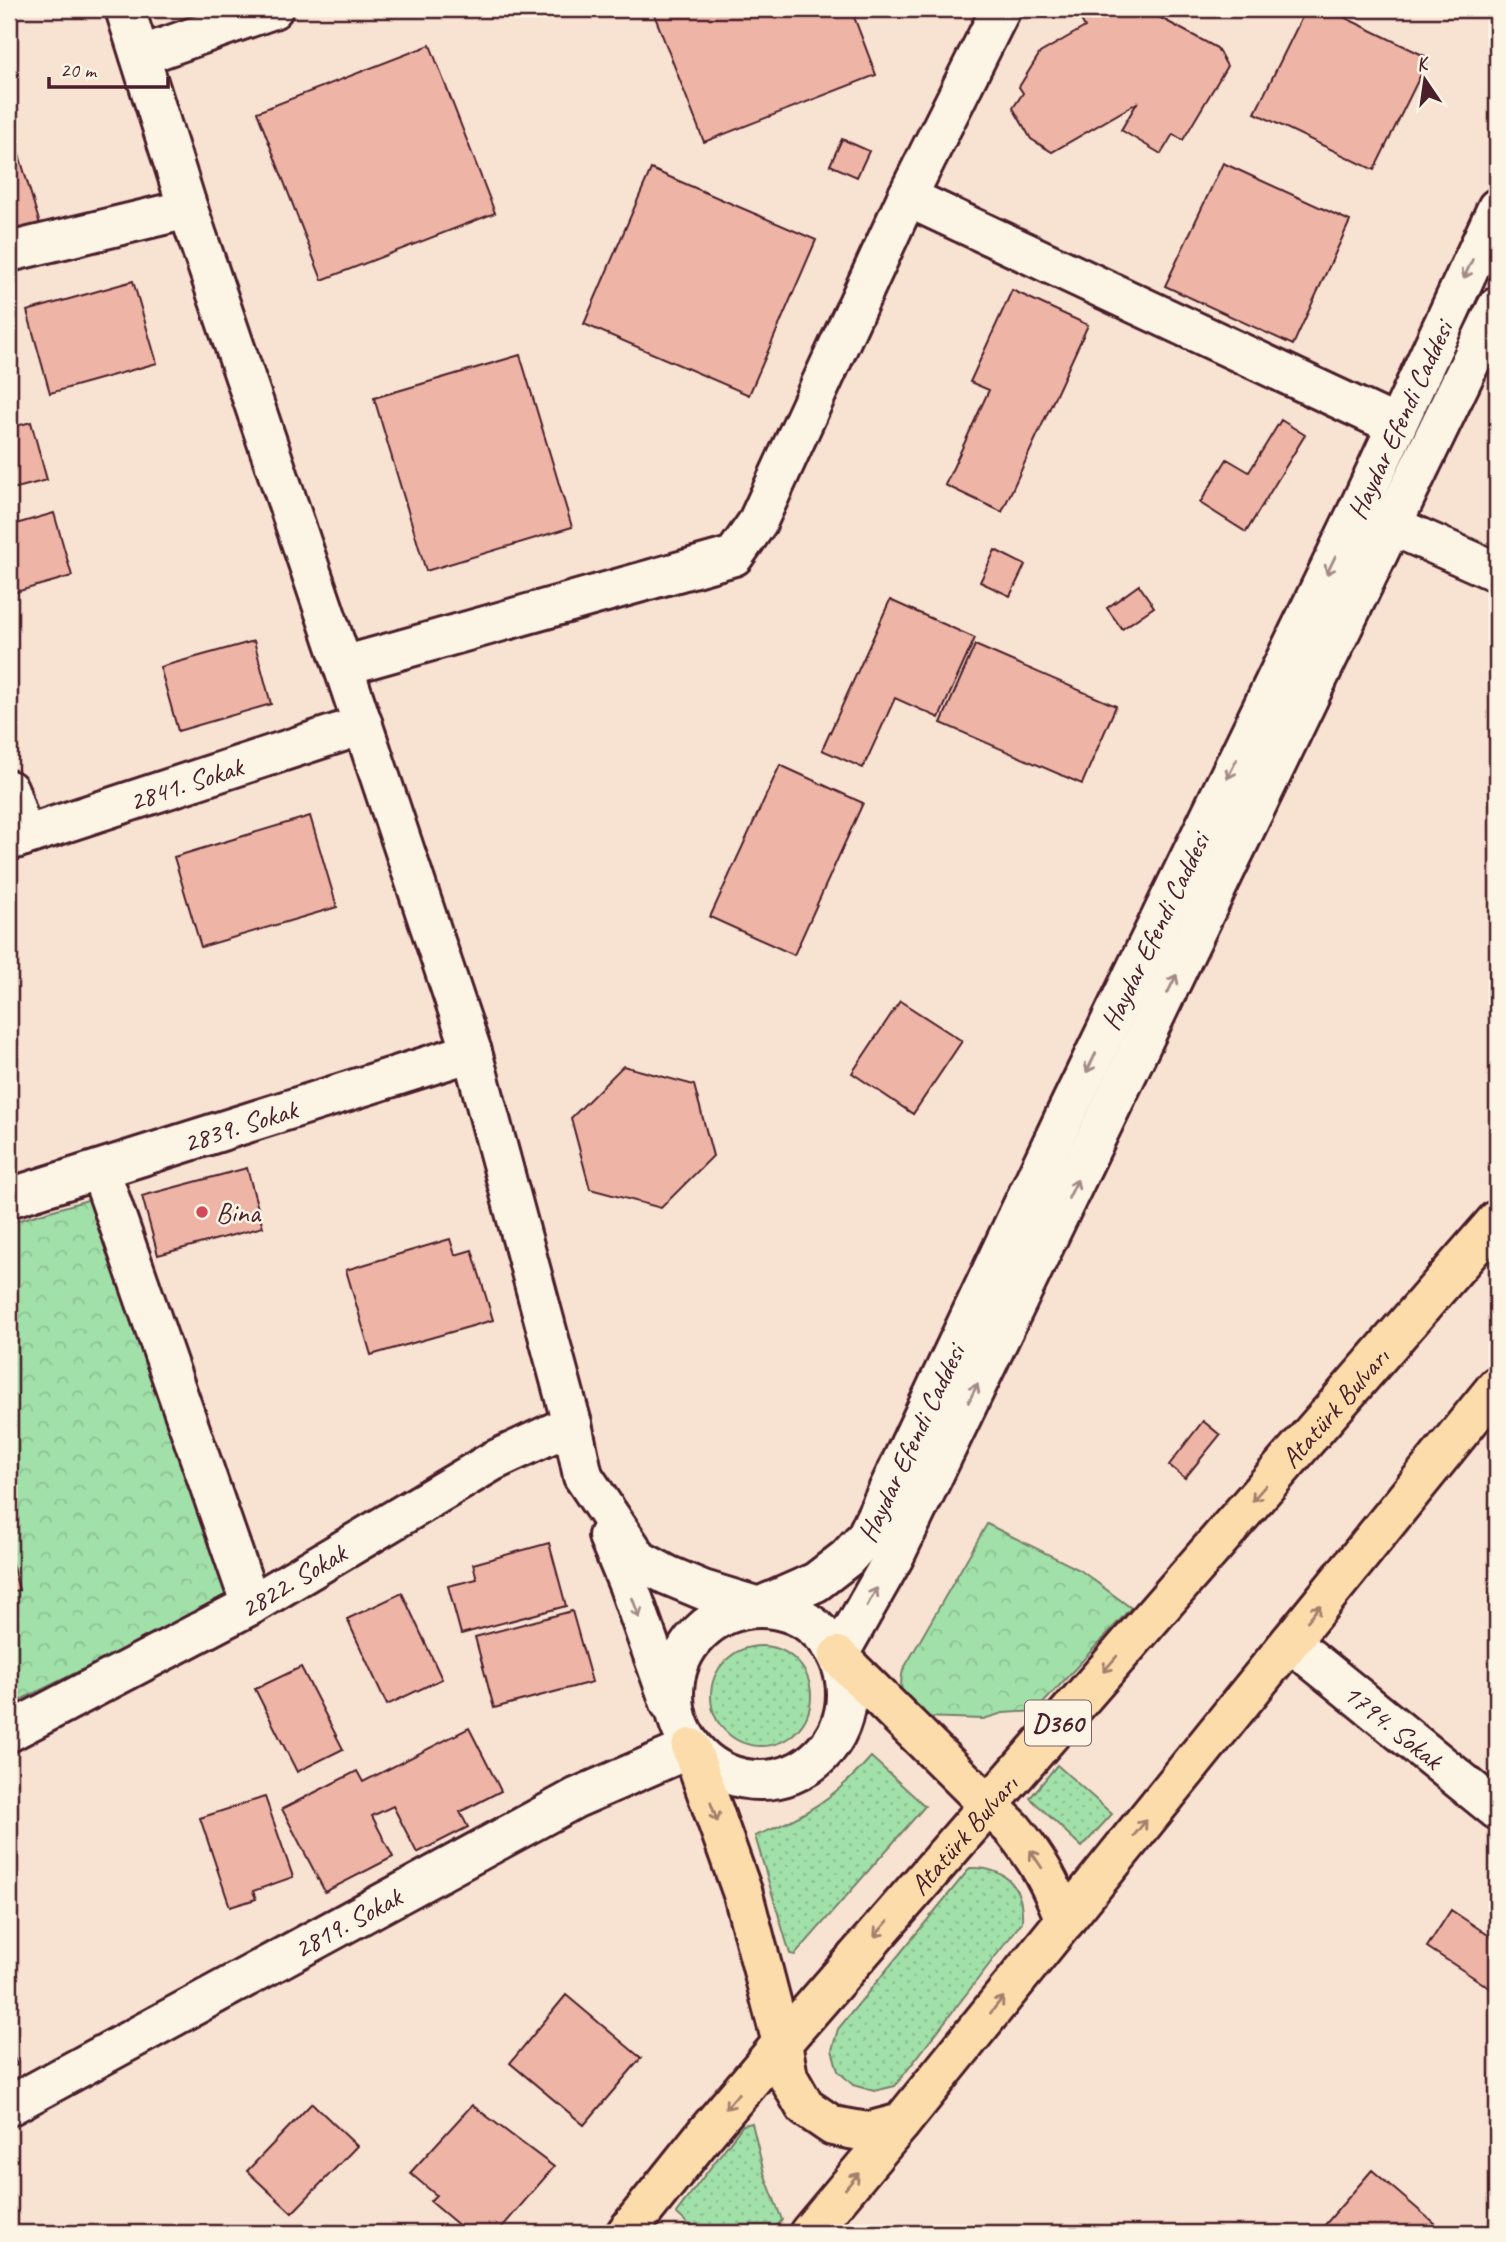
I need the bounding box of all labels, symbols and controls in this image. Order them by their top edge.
scale bar [49,46,168,90]
north arrow [1390,46,1460,116]
text: K [1414,51,1433,77]
text: 20 m [60,57,98,83]
one-way arrow [1461,258,1474,279]
street label: Haydar Efendi Caddesi [1339,312,1462,525]
one-way arrow [1324,554,1338,575]
street label: 2841. Sokak [125,748,249,819]
one-way arrow [1225,758,1239,779]
street label: Haydar Efendi Caddesi [1092,824,1219,1035]
one-way arrow [1165,974,1179,995]
one-way arrow [1083,1052,1096,1073]
street label: 2839. Sokak [179,1091,303,1160]
one-way arrow [1066,1179,1080,1200]
place label: Bina [216,1195,262,1230]
marker: Bina [194,1204,210,1220]
street label: Haydar Efendi Caddesi [849,1335,974,1548]
street label: Atatürk Bulvarı [1273,1339,1398,1475]
one-way arrow [967,1383,981,1404]
one-way arrow [1251,1483,1267,1501]
street label: 2822. Sokak [234,1534,354,1626]
one-way arrow [866,1587,879,1608]
one-way arrow [631,1596,643,1618]
one-way arrow [1306,1605,1321,1623]
one-way arrow [1102,1655,1118,1673]
street label: 1794. Sokak [1336,1676,1451,1778]
road number: D360 [1025,1700,1091,1746]
street label: Atatürk Bulvarı [902,1766,1026,1902]
one-way arrow [709,1801,721,1823]
one-way arrow [1132,1820,1147,1838]
one-way arrow [1028,1850,1042,1870]
street label: 2819. Sokak [287,1878,409,1966]
one-way arrow [873,1919,889,1937]
one-way arrow [989,1996,1004,2014]
one-way arrow [724,2092,740,2110]
one-way arrow [844,2172,860,2190]

